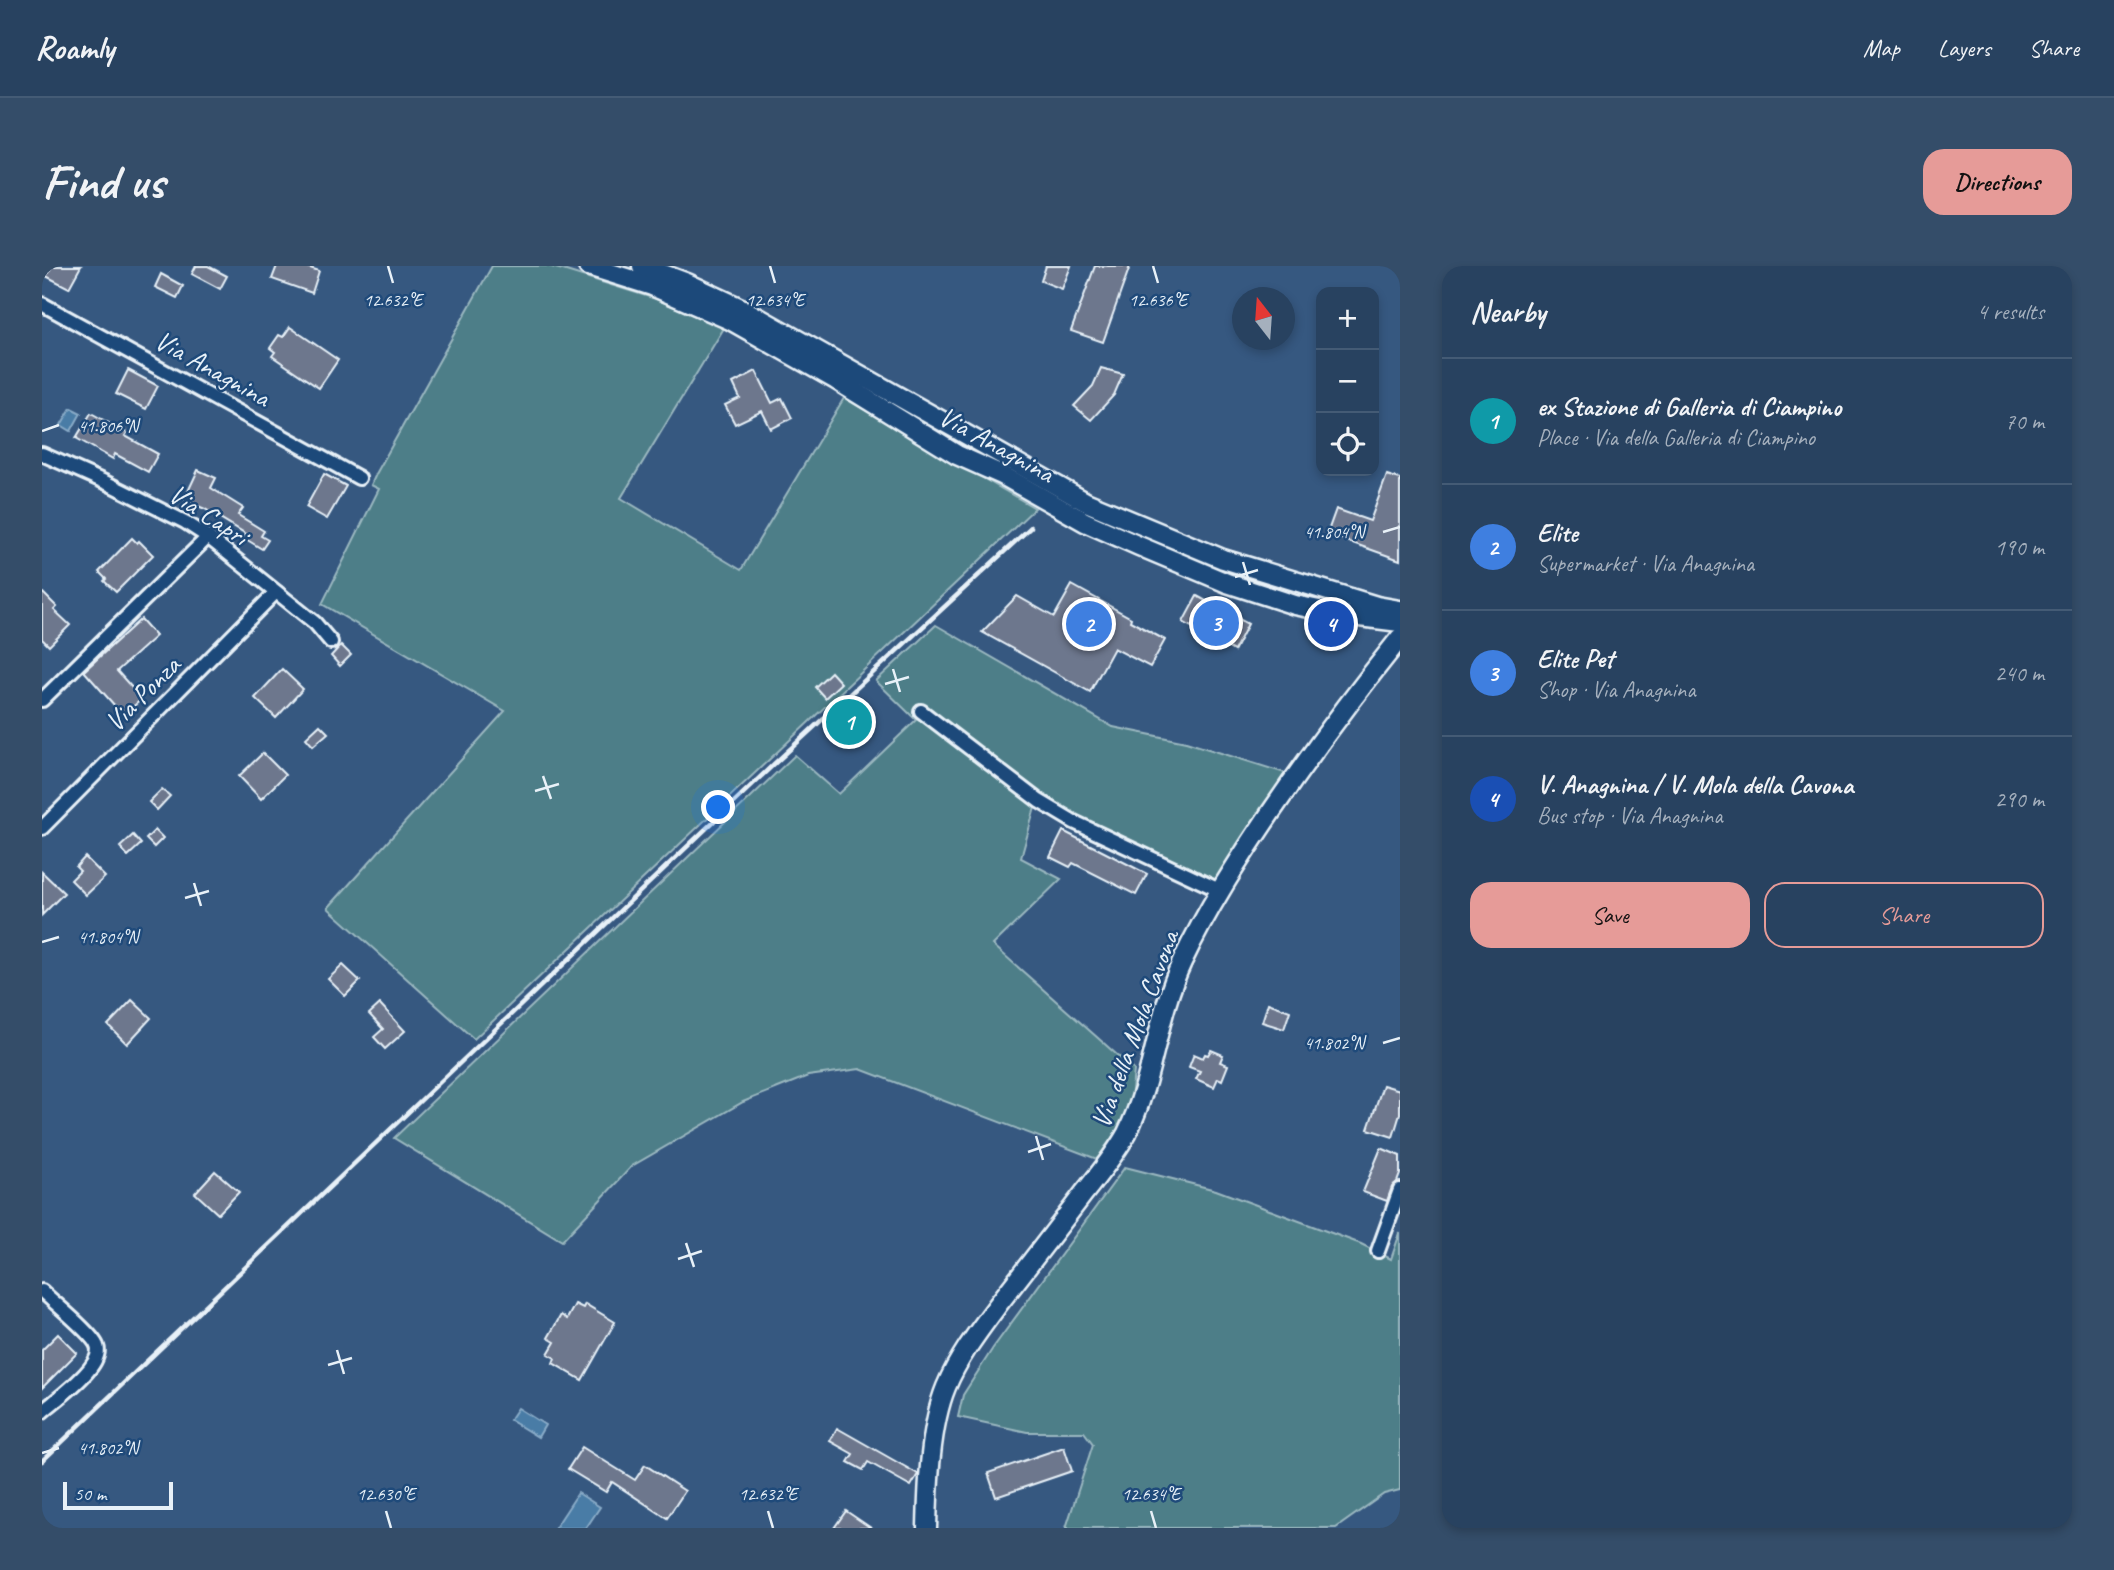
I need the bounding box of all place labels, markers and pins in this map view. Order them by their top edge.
pin: 3 [1193,597,1239,649]
pin: 2 [1066,598,1112,650]
pin: 4 [1308,598,1354,650]
pin: 1 [826,696,872,748]

